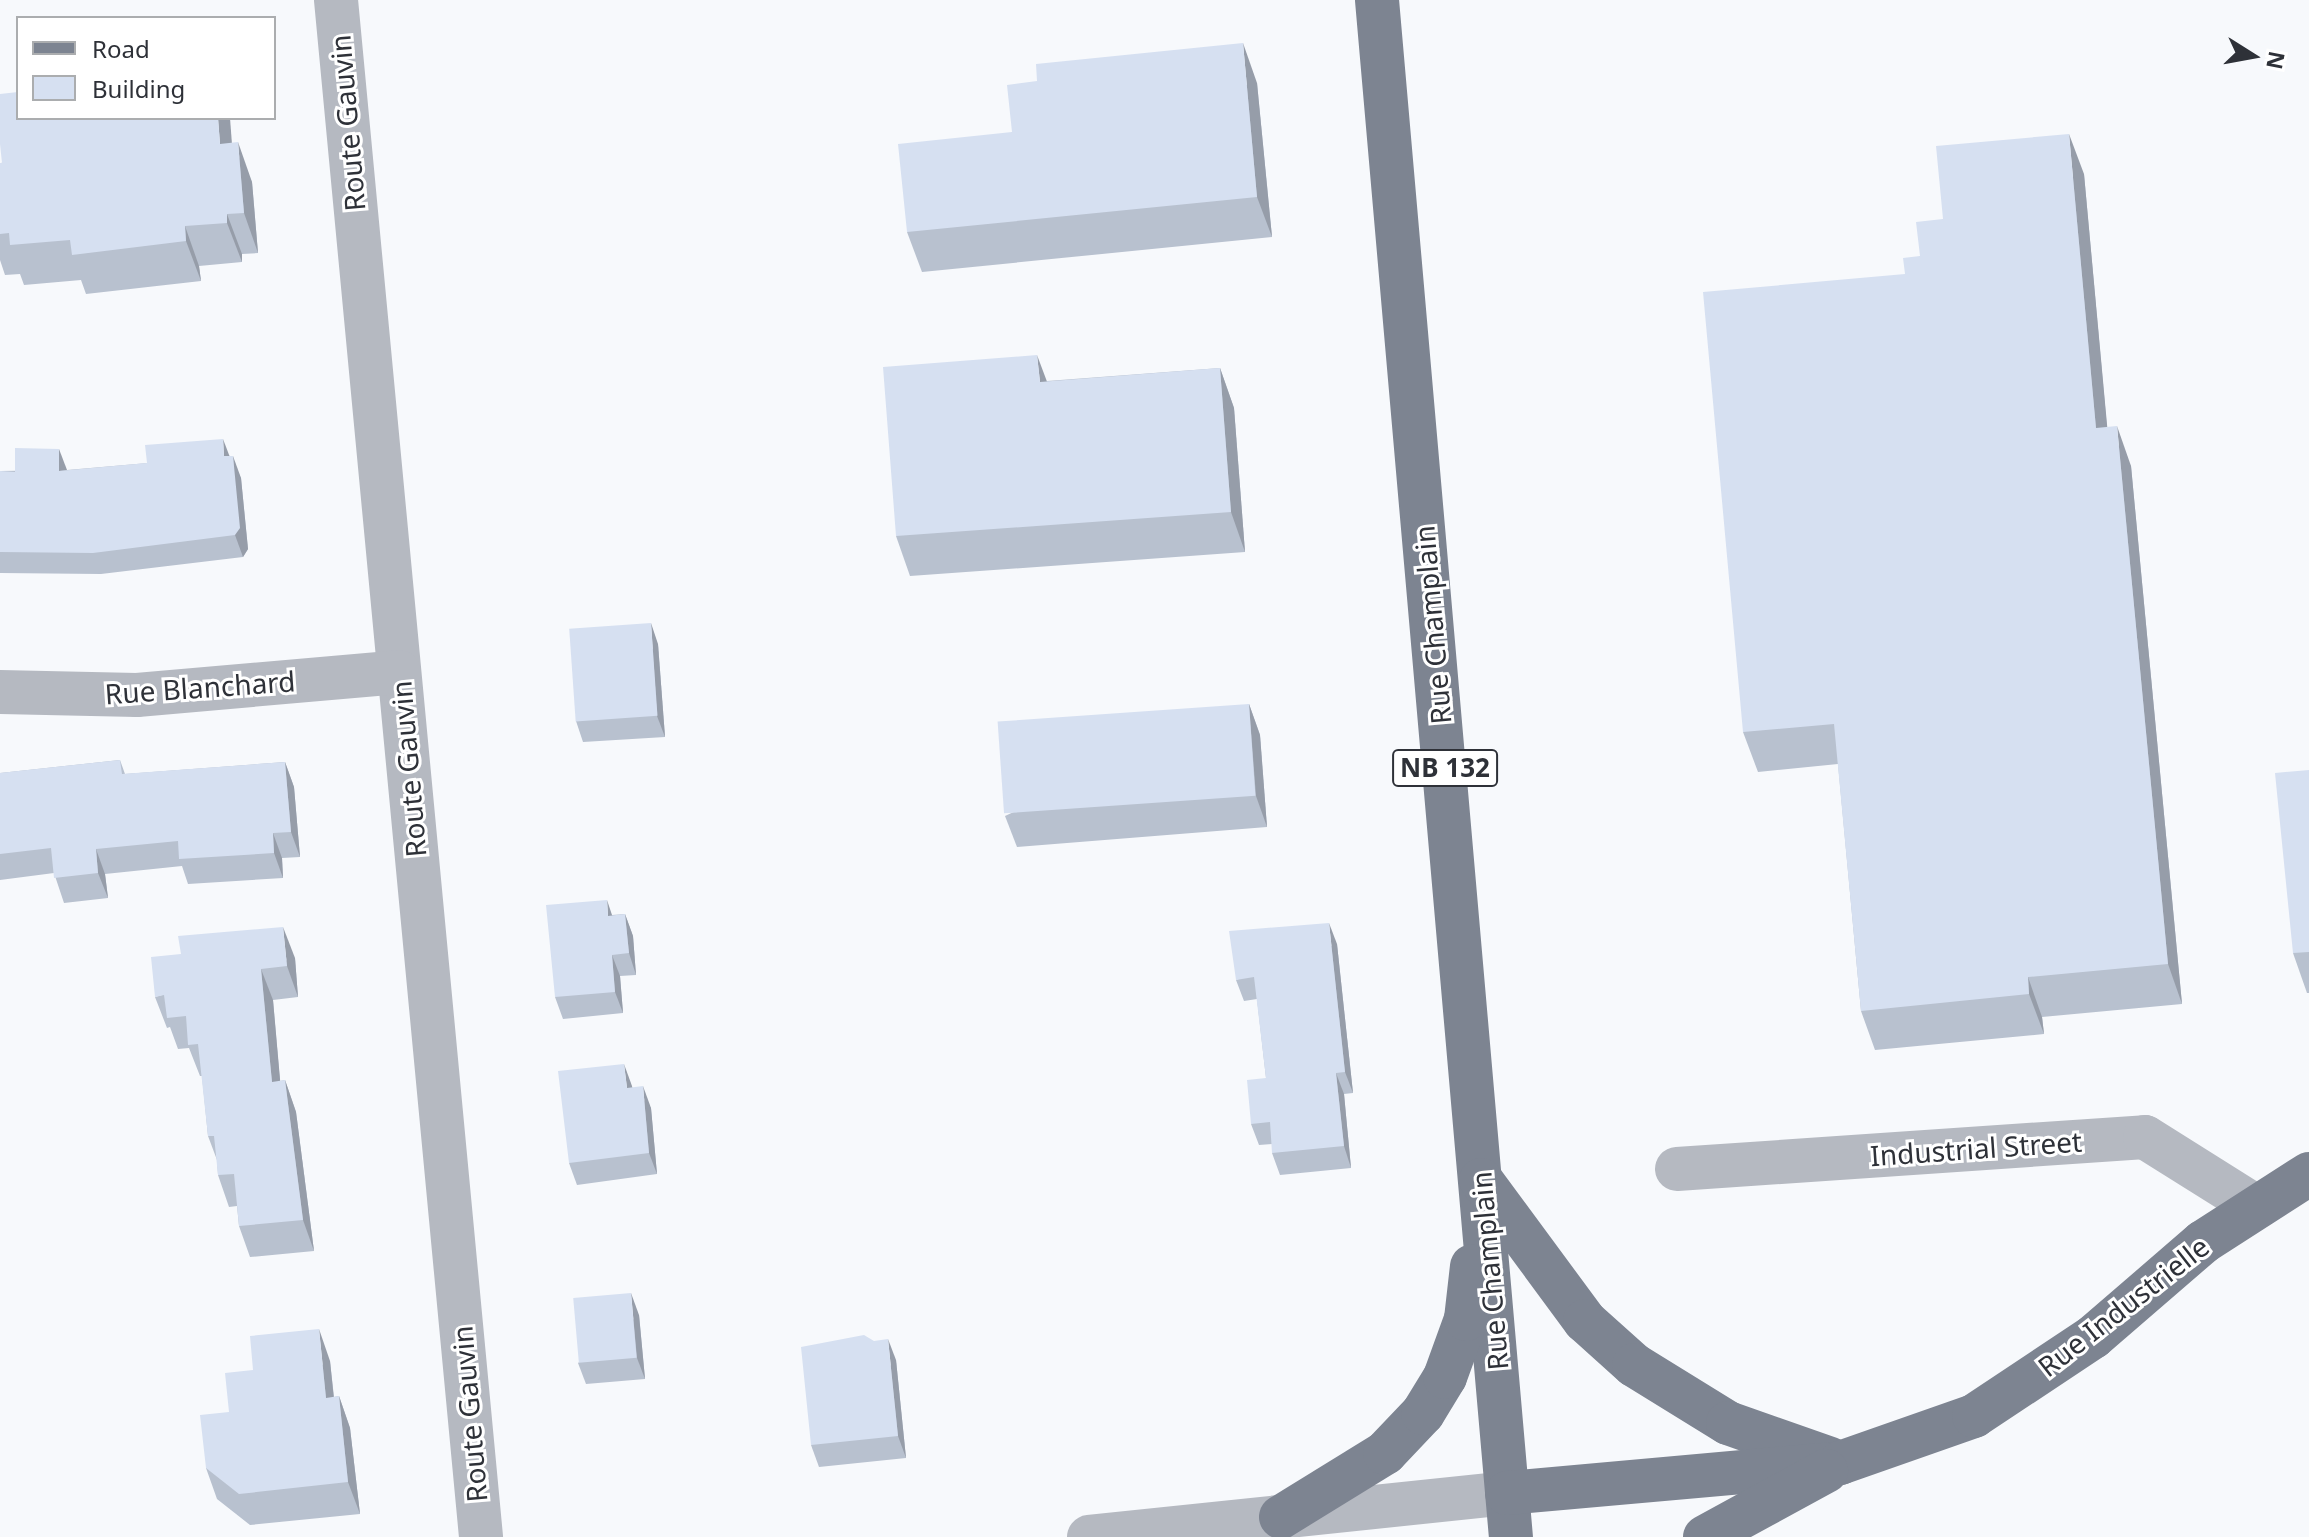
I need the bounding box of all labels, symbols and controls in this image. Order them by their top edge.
legend [16,16,276,120]
north arrow [2213,16,2293,96]
text: Road [92,32,150,65]
street label: Route Gauvin [323,33,371,213]
text: N [2260,49,2293,72]
text: Building [92,72,185,105]
street label: Rue Champlain [1407,524,1457,726]
street label: Rue Blanchard [104,664,296,710]
street label: Route Gauvin [384,679,432,859]
road number: NB 132 [1391,746,1499,790]
street label: Industrial Street [1869,1124,2083,1172]
street label: Rue Champlain [1464,1170,1514,1372]
street label: Rue Industrielle [2031,1229,2215,1383]
street label: Route Gauvin [445,1324,493,1504]

